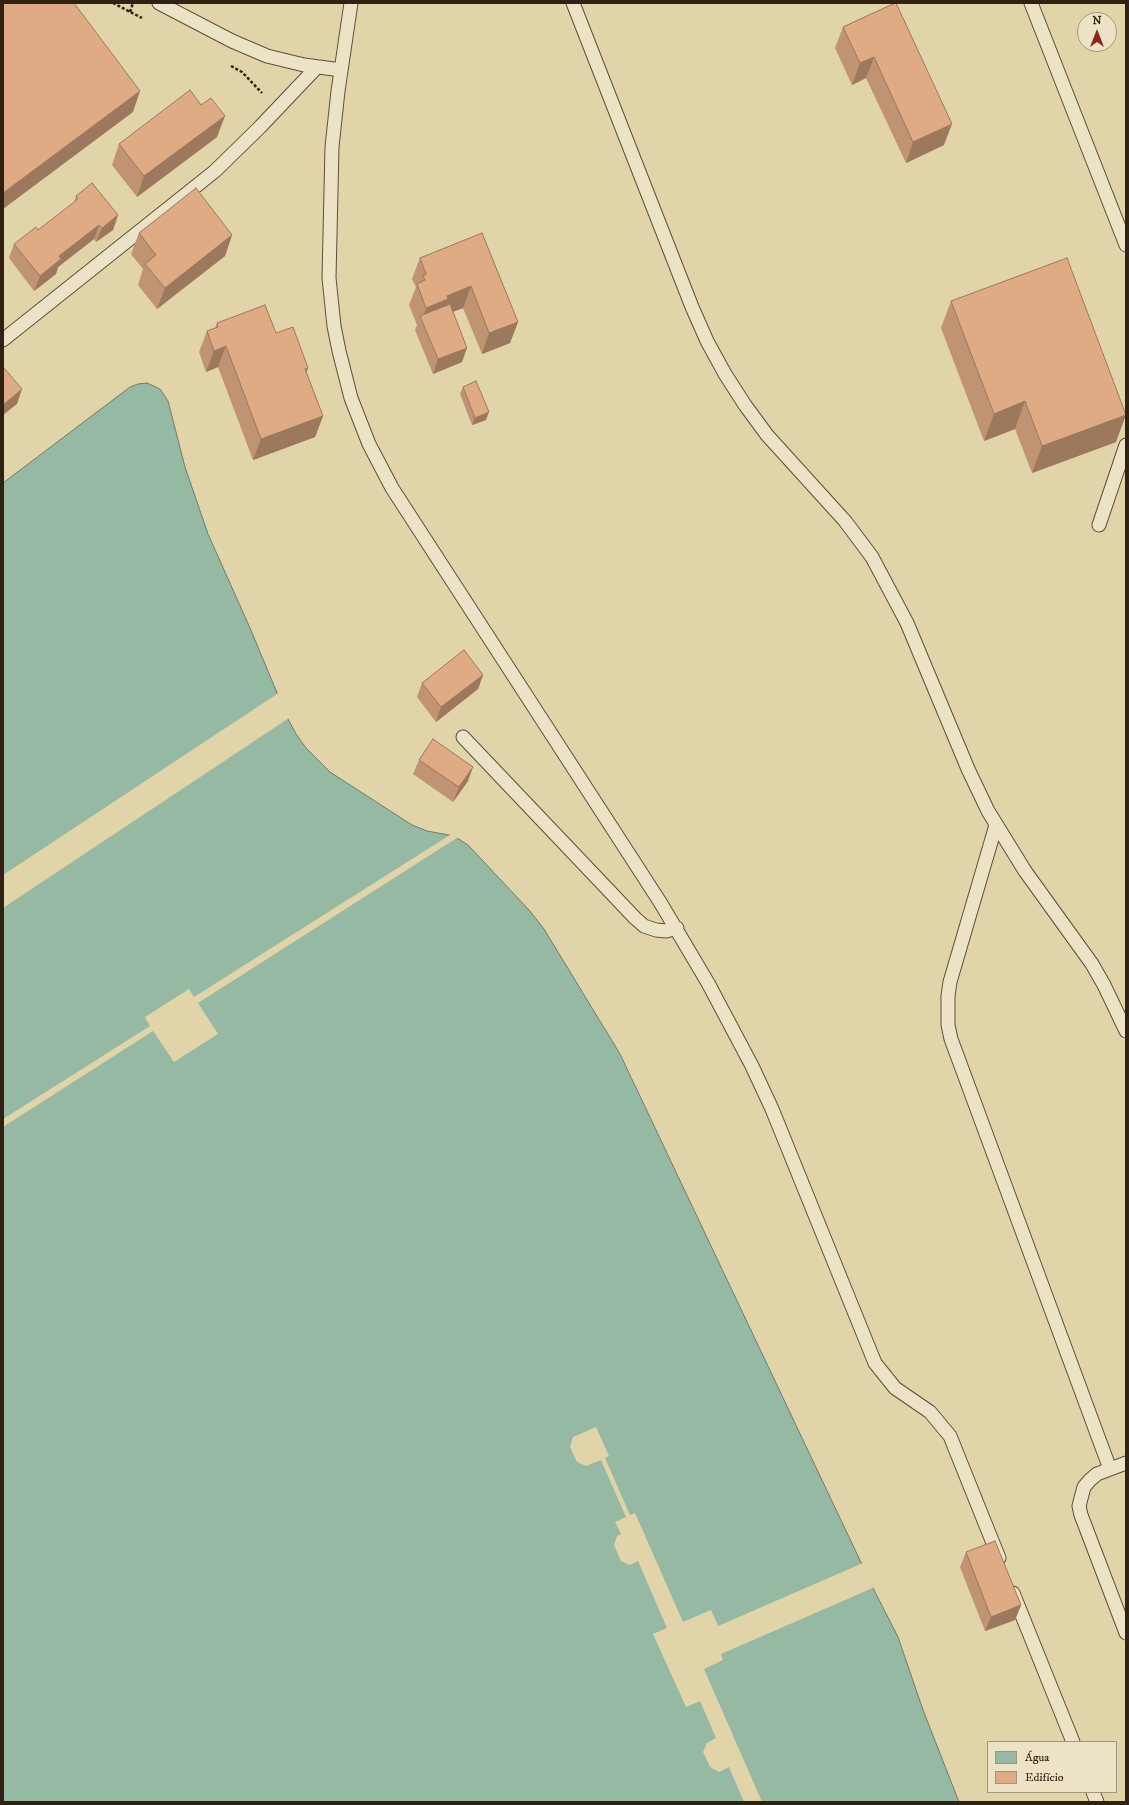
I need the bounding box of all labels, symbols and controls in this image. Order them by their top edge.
north arrow [1077,12,1117,52]
text: N [1092,14,1102,28]
legend [987,1741,1117,1793]
text: Água [1025,1750,1049,1765]
text: Edifício [1025,1770,1064,1785]

